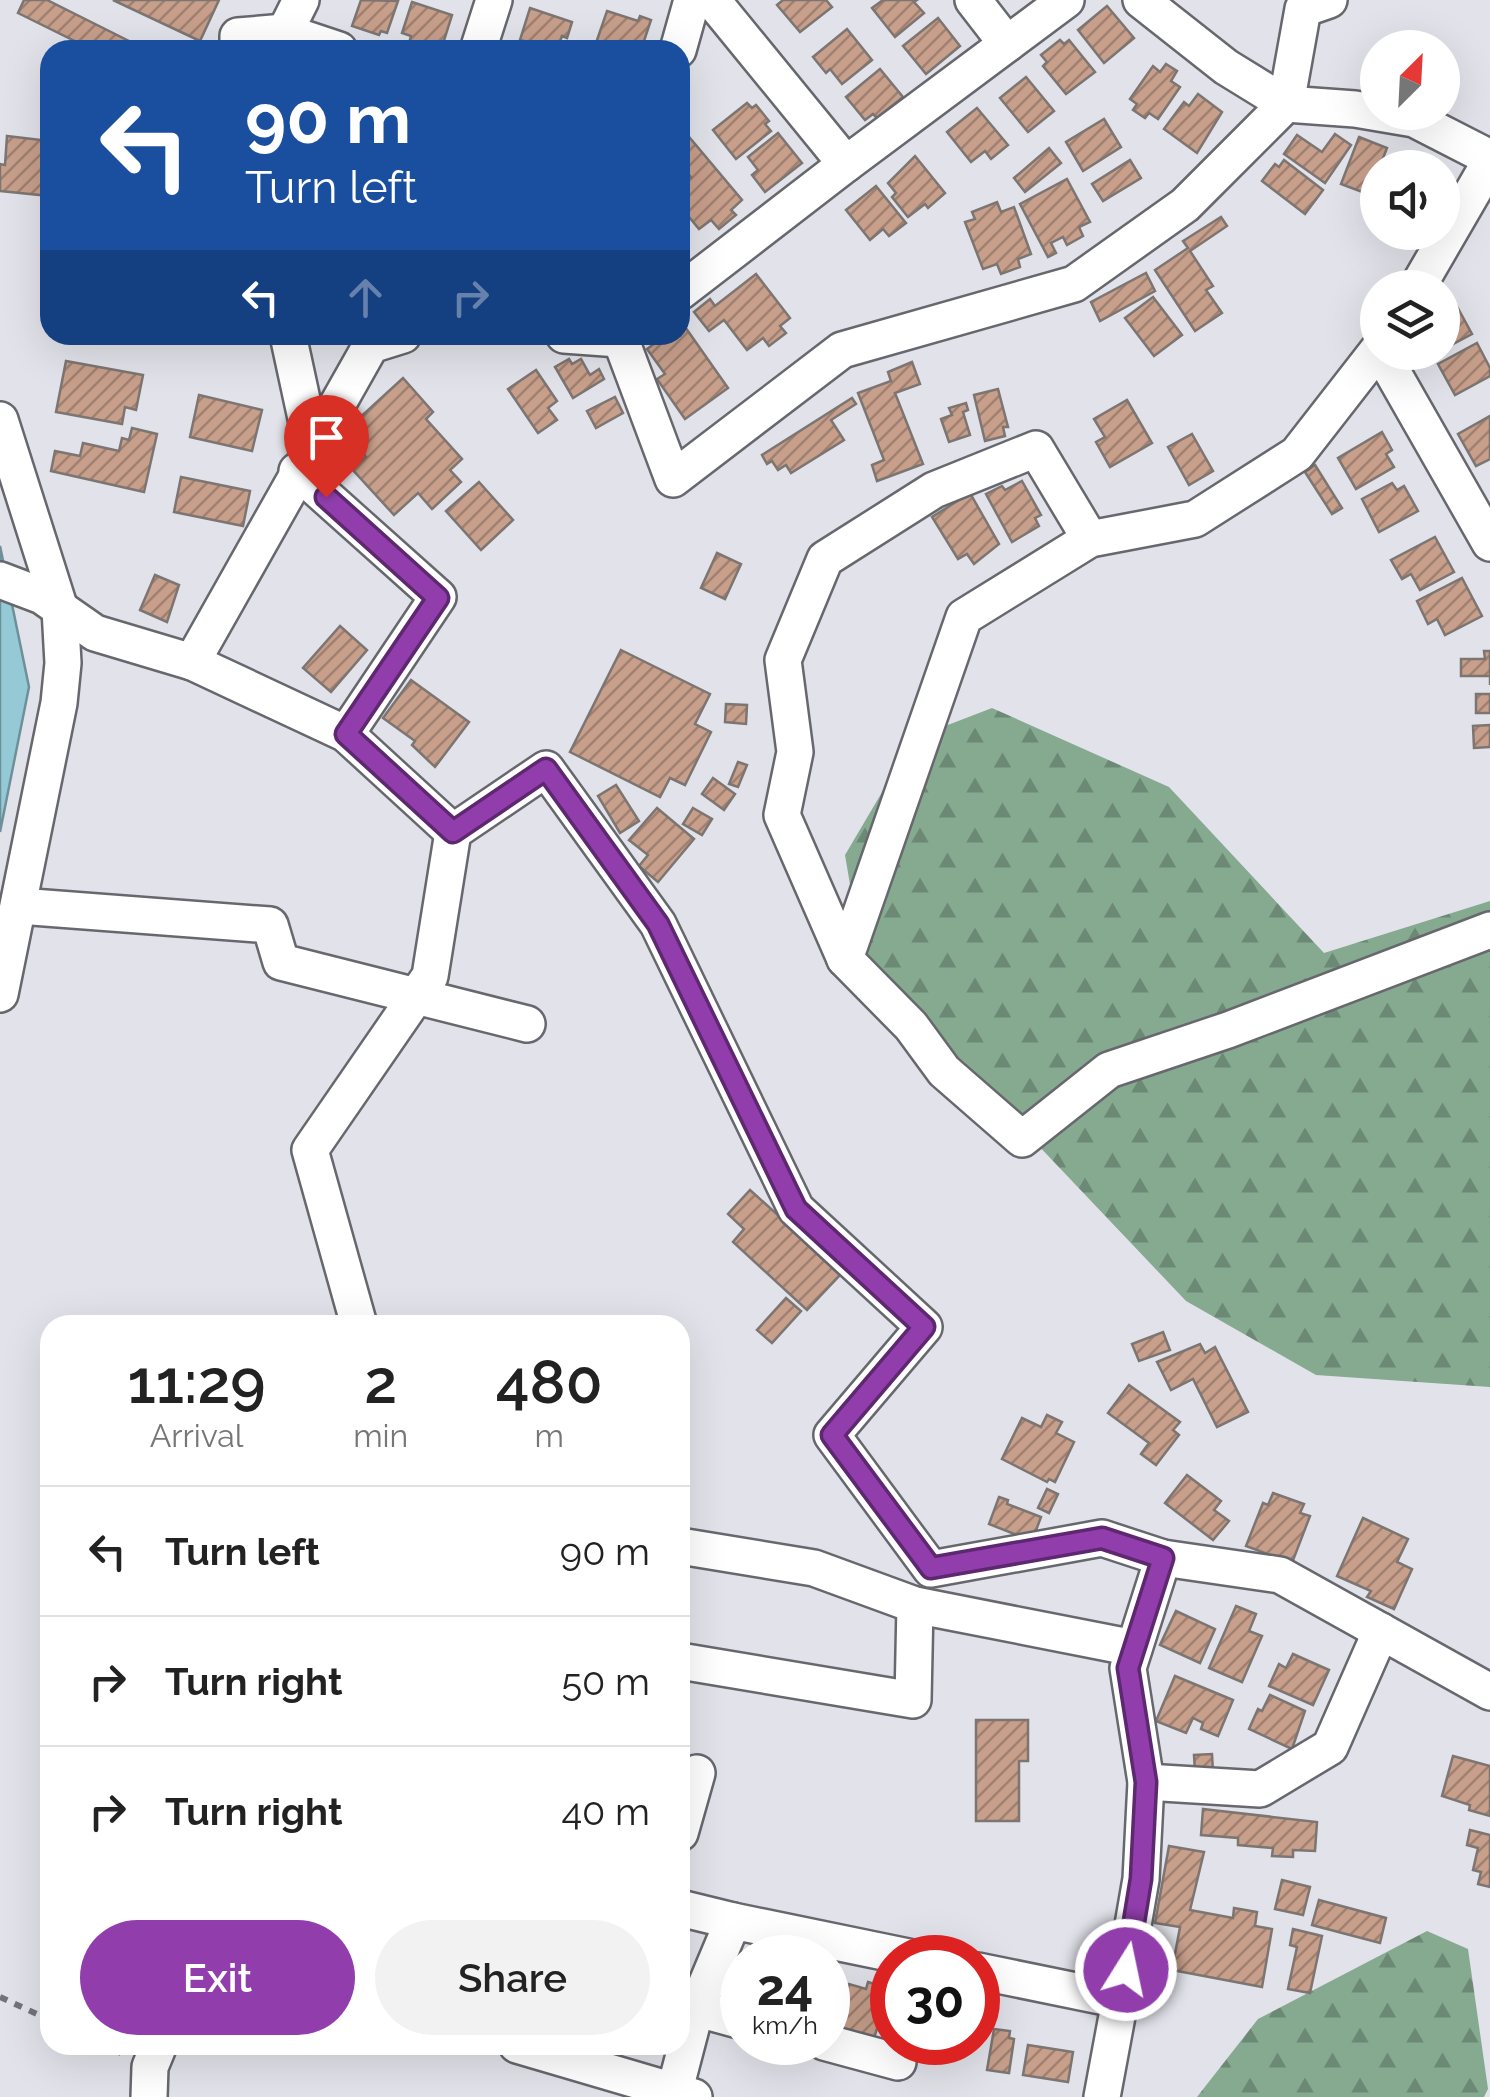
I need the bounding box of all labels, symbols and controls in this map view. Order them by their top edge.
north arrow [1360,30,1460,130]
map controls [1360,30,1460,370]
text: 90 m [245,77,411,159]
icon: left [80,80,210,210]
button: sound [1360,150,1460,250]
text: Turn left [245,161,417,214]
icon: left [233,270,288,325]
icon: ahead [338,270,393,325]
icon: right [443,270,498,325]
button: layers [1360,270,1460,370]
pin [284,395,369,498]
icon: arrive [299,410,354,465]
text: 11:29 [128,1347,266,1417]
text: 2 [364,1347,397,1417]
text: 480 [496,1347,602,1417]
text: Arrival [150,1417,244,1454]
text: min [353,1417,408,1454]
text: m [534,1417,564,1454]
icon: left [80,1524,135,1579]
text: Turn left [165,1529,320,1574]
text: 90 m [560,1529,650,1574]
icon: right [80,1654,135,1709]
text: Turn right [165,1659,342,1704]
text: 50 m [561,1659,650,1704]
icon: right [80,1784,135,1839]
text: Turn right [165,1789,342,1834]
text: 40 m [561,1789,650,1834]
position arrow [1074,1918,1178,2022]
button: Exit [80,1920,355,2035]
button: Share [375,1920,650,2035]
speed limit sign: 30 [870,1935,1000,2065]
text: 24 [757,1958,813,2017]
text: km/h [752,2010,818,2040]

